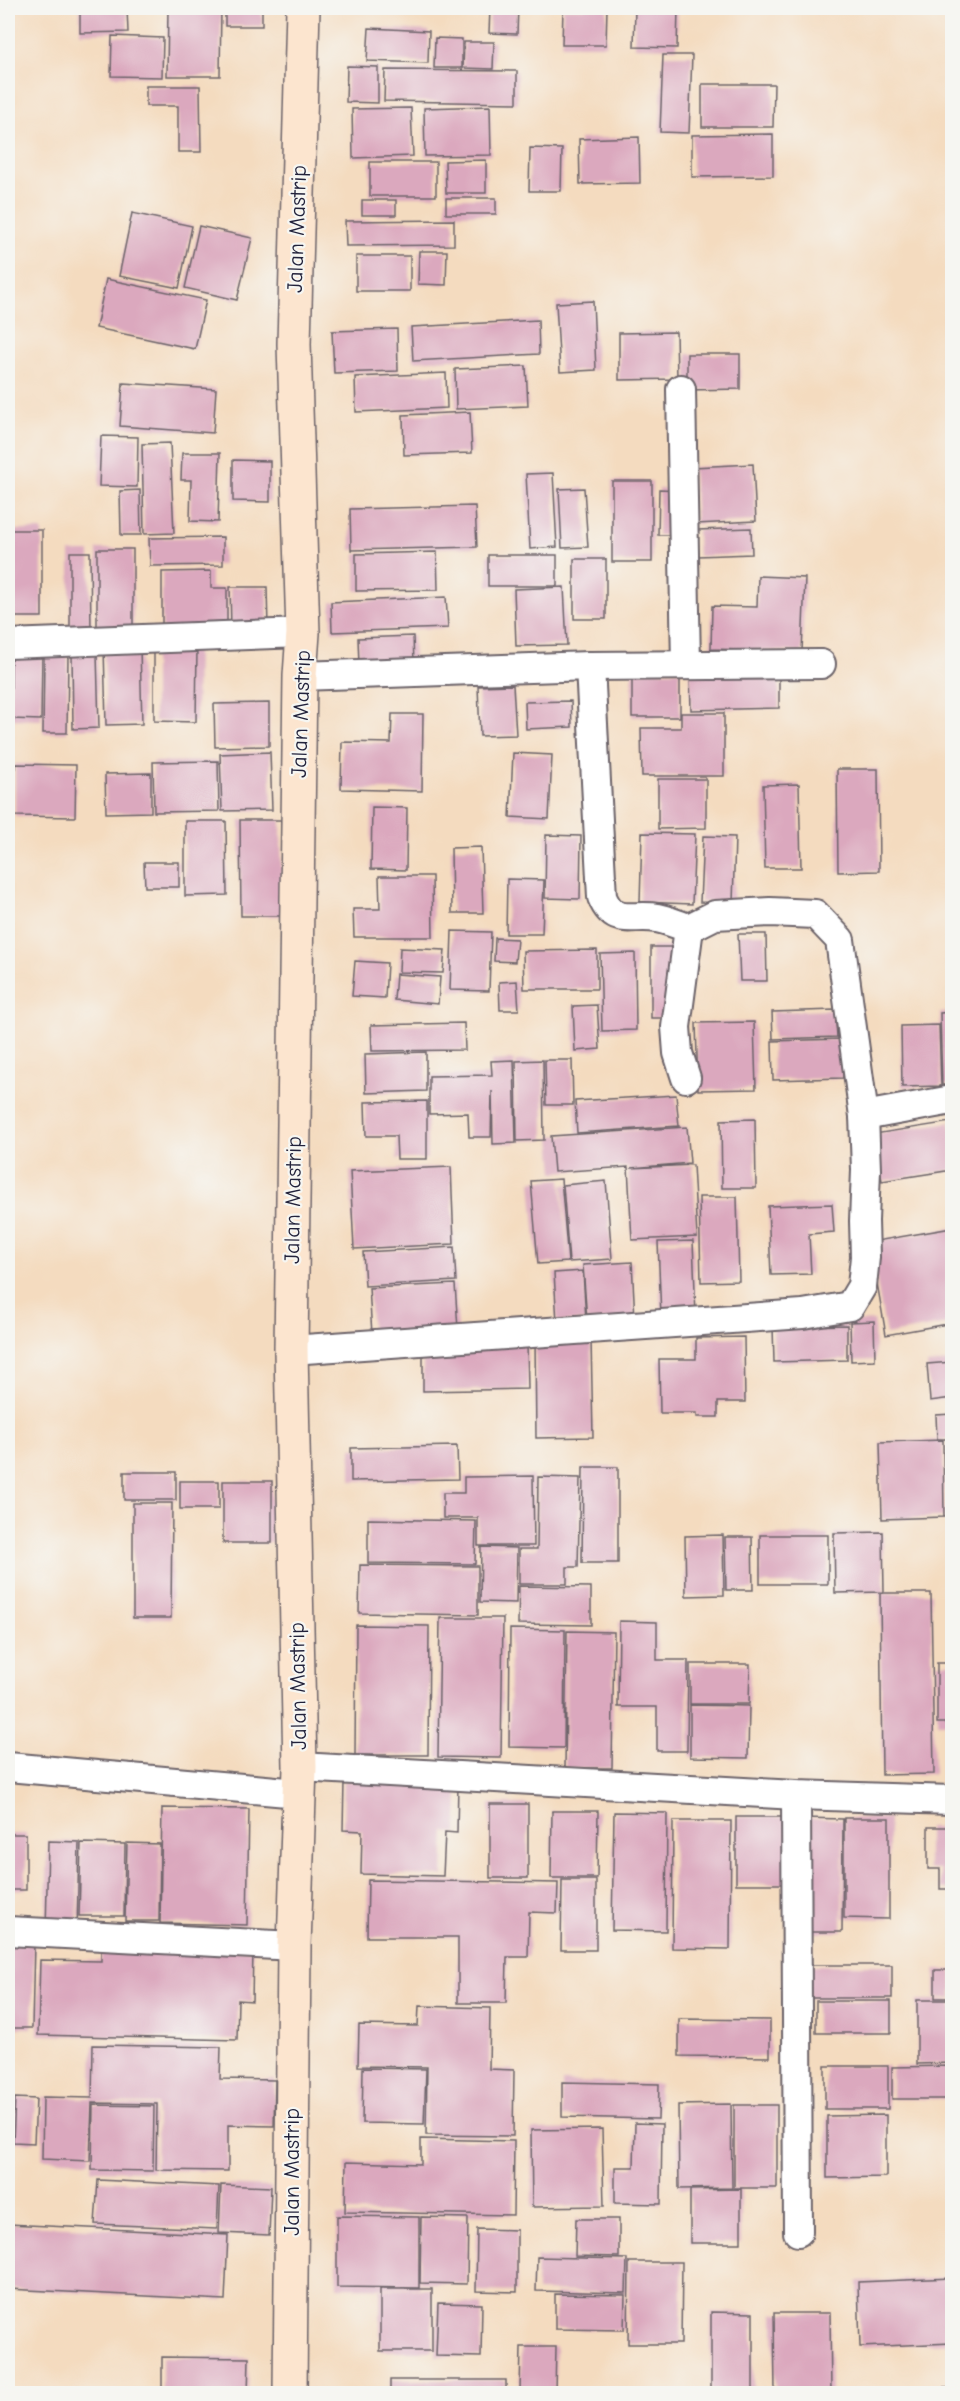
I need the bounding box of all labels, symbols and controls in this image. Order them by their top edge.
street label: Jalan Mastrip [282,165,312,293]
street label: Jalan Mastrip [286,650,316,778]
street label: Jalan Mastrip [279,1136,307,1264]
street label: Jalan Mastrip [284,1622,312,1750]
street label: Jalan Mastrip [279,2108,305,2236]

